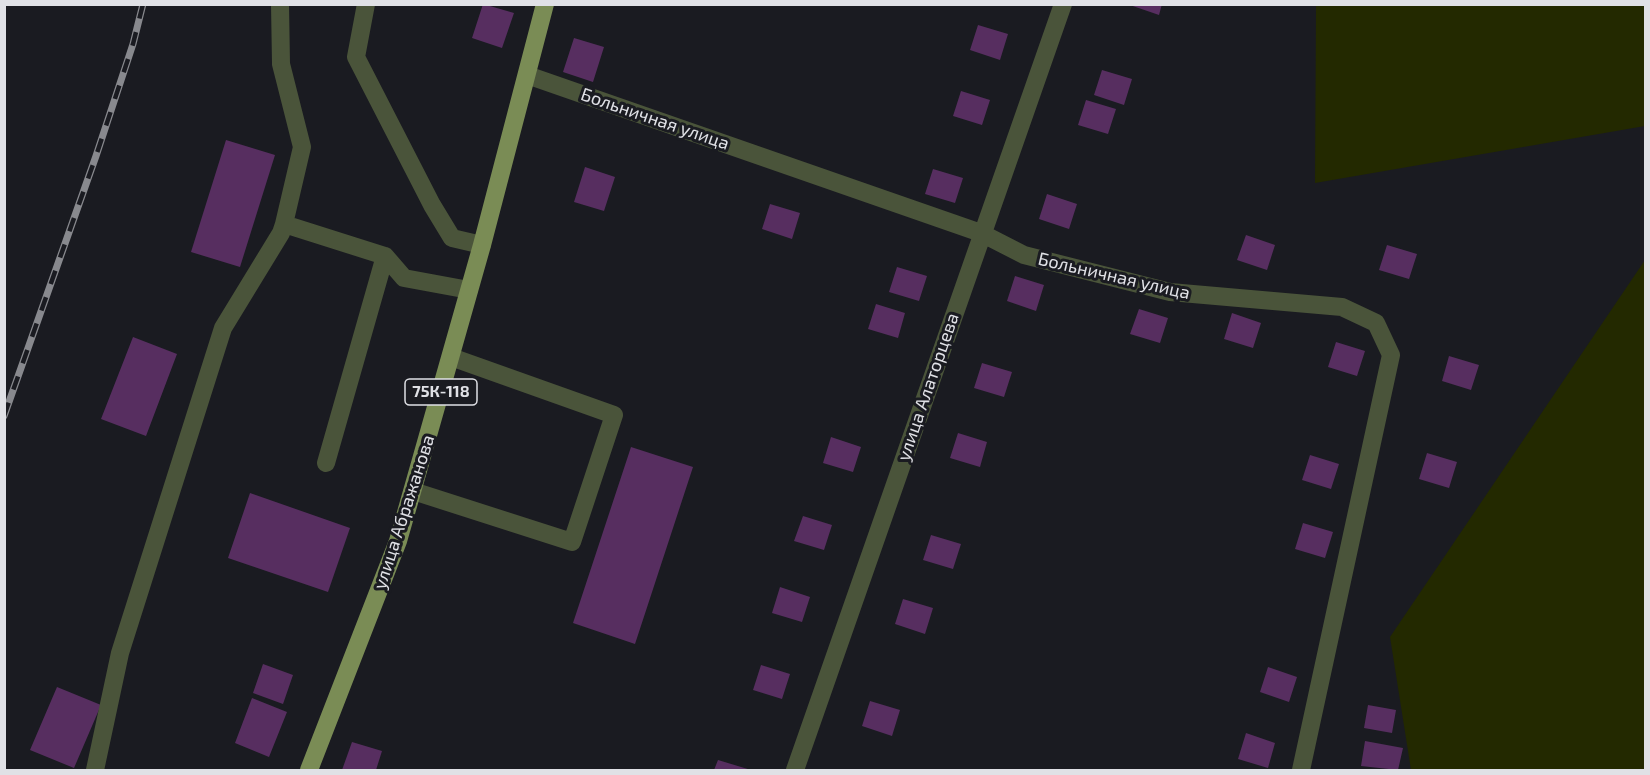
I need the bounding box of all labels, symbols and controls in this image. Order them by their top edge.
street label: Больничная улица [578,83,732,155]
street label: Больничная улица [1036,248,1192,304]
street label: улица Алаторцева [893,310,963,464]
road number: 75К-118 [405,379,477,405]
street label: улица Абражанова [369,432,439,592]

